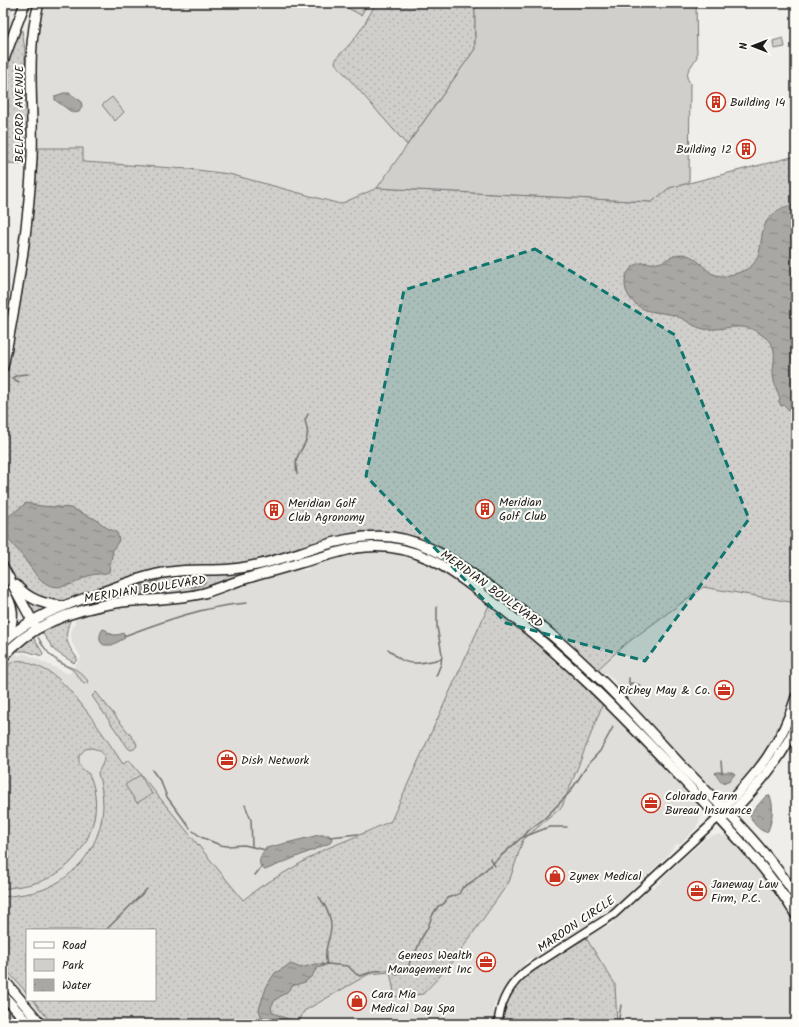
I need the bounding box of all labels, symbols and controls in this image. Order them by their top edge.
north arrow [733,26,773,66]
text: N [735,42,753,49]
street label: BELFORD AVENUE [10,64,29,163]
building icon: Building 14 [705,91,727,113]
place label: Building 14 [730,93,786,112]
building icon: Building 12 [735,138,757,160]
place label: Building 12 [676,140,732,159]
place label: Meridian Golf Club [499,493,547,526]
place label: Meridian Golf Club Agronomy [288,494,365,527]
building icon: Meridian Golf Club [474,498,496,520]
building icon: Meridian Golf Club Agronomy [263,499,285,521]
street label: MERIDIAN BOULEVARD [436,546,547,633]
street label: MERIDIAN BOULEVARD [83,570,208,609]
office icon: Richey May & Co. [713,679,735,701]
place label: Richey May & Co. [618,681,710,700]
office icon: Dish Network [216,749,238,771]
place label: Dish Network [241,751,310,770]
place label: Colorado Farm Bureau Insurance [665,787,752,820]
office icon: Colorado Farm Bureau Insurance [640,792,662,814]
shop icon: Zynex Medical [544,865,566,887]
place label: Zynex Medical [569,867,641,886]
place label: Janeway Law Firm, P.C. [711,875,779,908]
office icon: Janeway Law Firm, P.C. [686,880,708,902]
street label: MAROON CIRCLE [534,891,620,957]
legend [26,929,156,1001]
text: Road [62,936,87,955]
place label: Geneos Wealth Management Inc [388,946,472,979]
office icon: Geneos Wealth Management Inc [475,951,497,973]
text: Park [62,956,84,975]
text: Water [62,976,92,995]
place label: Cara Mia Medical Day Spa [371,985,455,1018]
shop icon: Cara Mia Medical Day Spa [346,990,368,1012]

